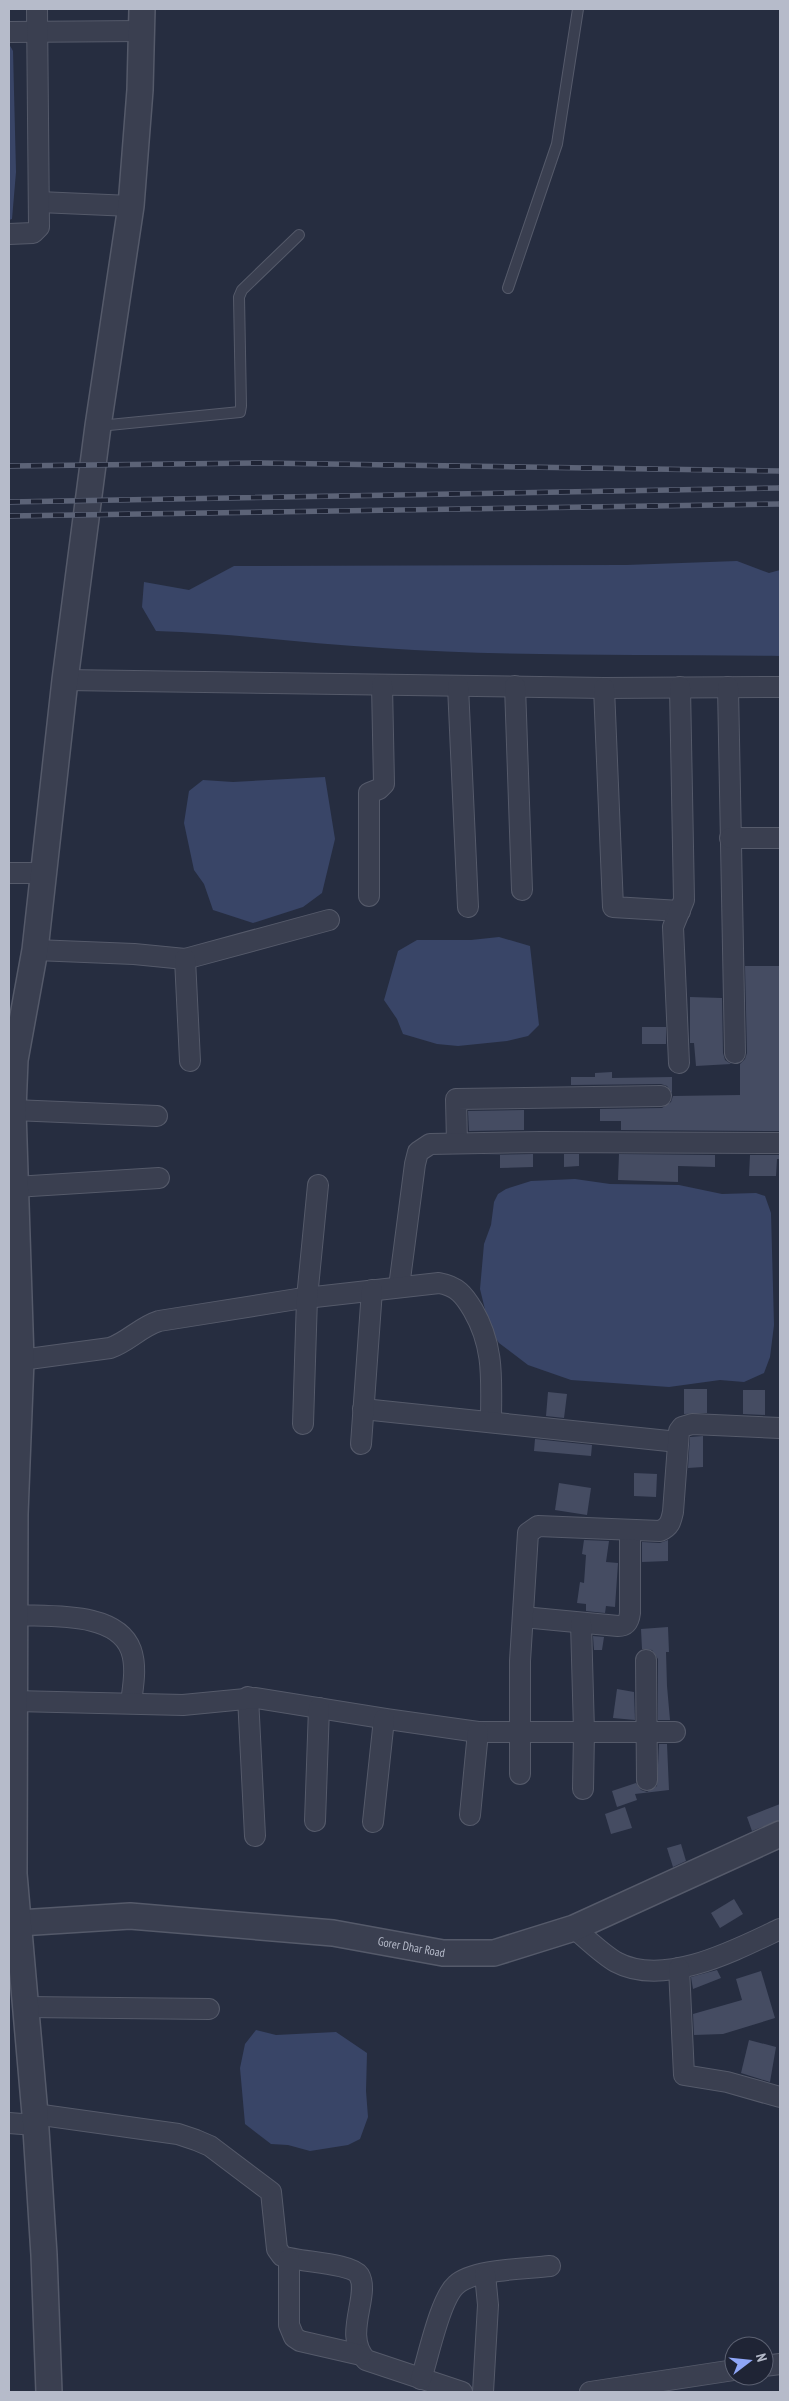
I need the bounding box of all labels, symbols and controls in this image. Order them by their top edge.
street label: Gorer Dhar Road [377,1933,446,1960]
north arrow [724,2336,774,2386]
text: N [752,2351,771,2364]

